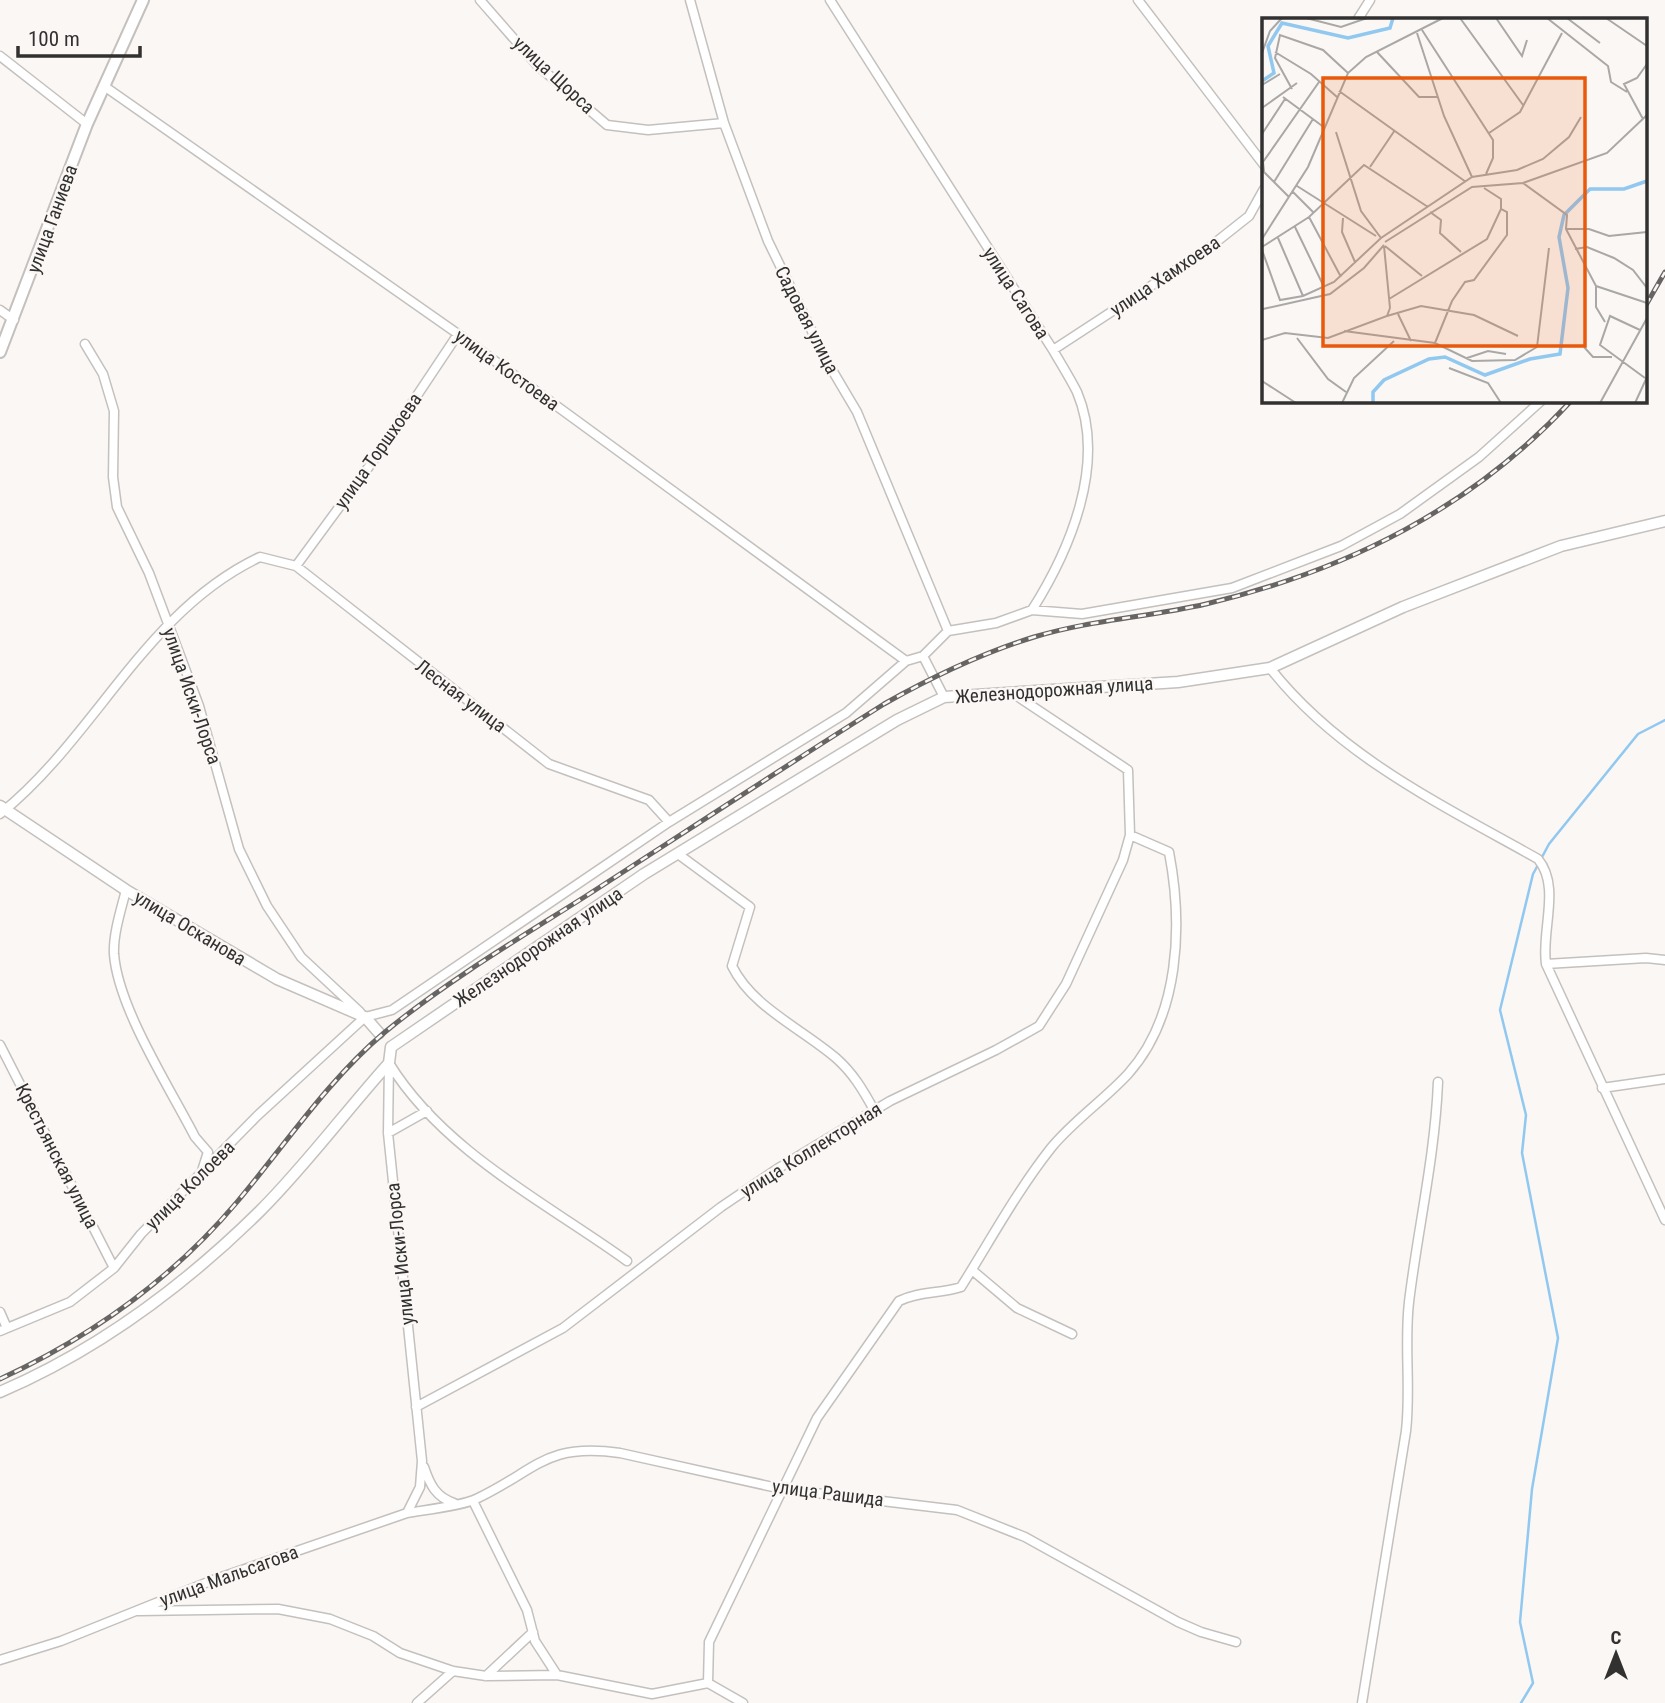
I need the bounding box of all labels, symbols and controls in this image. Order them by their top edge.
scale bar [18,14,140,58]
inset map [1262,18,1648,402]
text: 100 m [28,27,80,51]
street label: улица Щорса [508,31,600,119]
street label: улица Ганиева [22,162,82,276]
street label: улица Хамхоева [1106,231,1224,321]
street label: улица Сагова [978,243,1054,343]
street label: Садовая улица [770,262,844,378]
street label: улица Костоева [450,324,564,416]
street label: улица Торшхоева [329,389,427,513]
street label: улица Иски-Лорса [158,625,226,767]
street label: Лесная улица [411,654,511,738]
street label: Железнодорожная улица [954,672,1154,708]
street label: Железнодорожная улица [449,882,627,1012]
street label: улица Осканова [130,886,250,970]
street label: Крестьянская улица [10,1079,104,1233]
street label: улица Коллекторная [736,1097,886,1203]
street label: улица Колоева [141,1136,239,1234]
street label: улица Иски-Лорса [381,1182,419,1326]
street label: улица Рашида [771,1475,885,1511]
street label: улица Мальсагова [157,1540,301,1612]
north arrow [1581,1619,1651,1689]
text: С [1611,1626,1622,1649]

